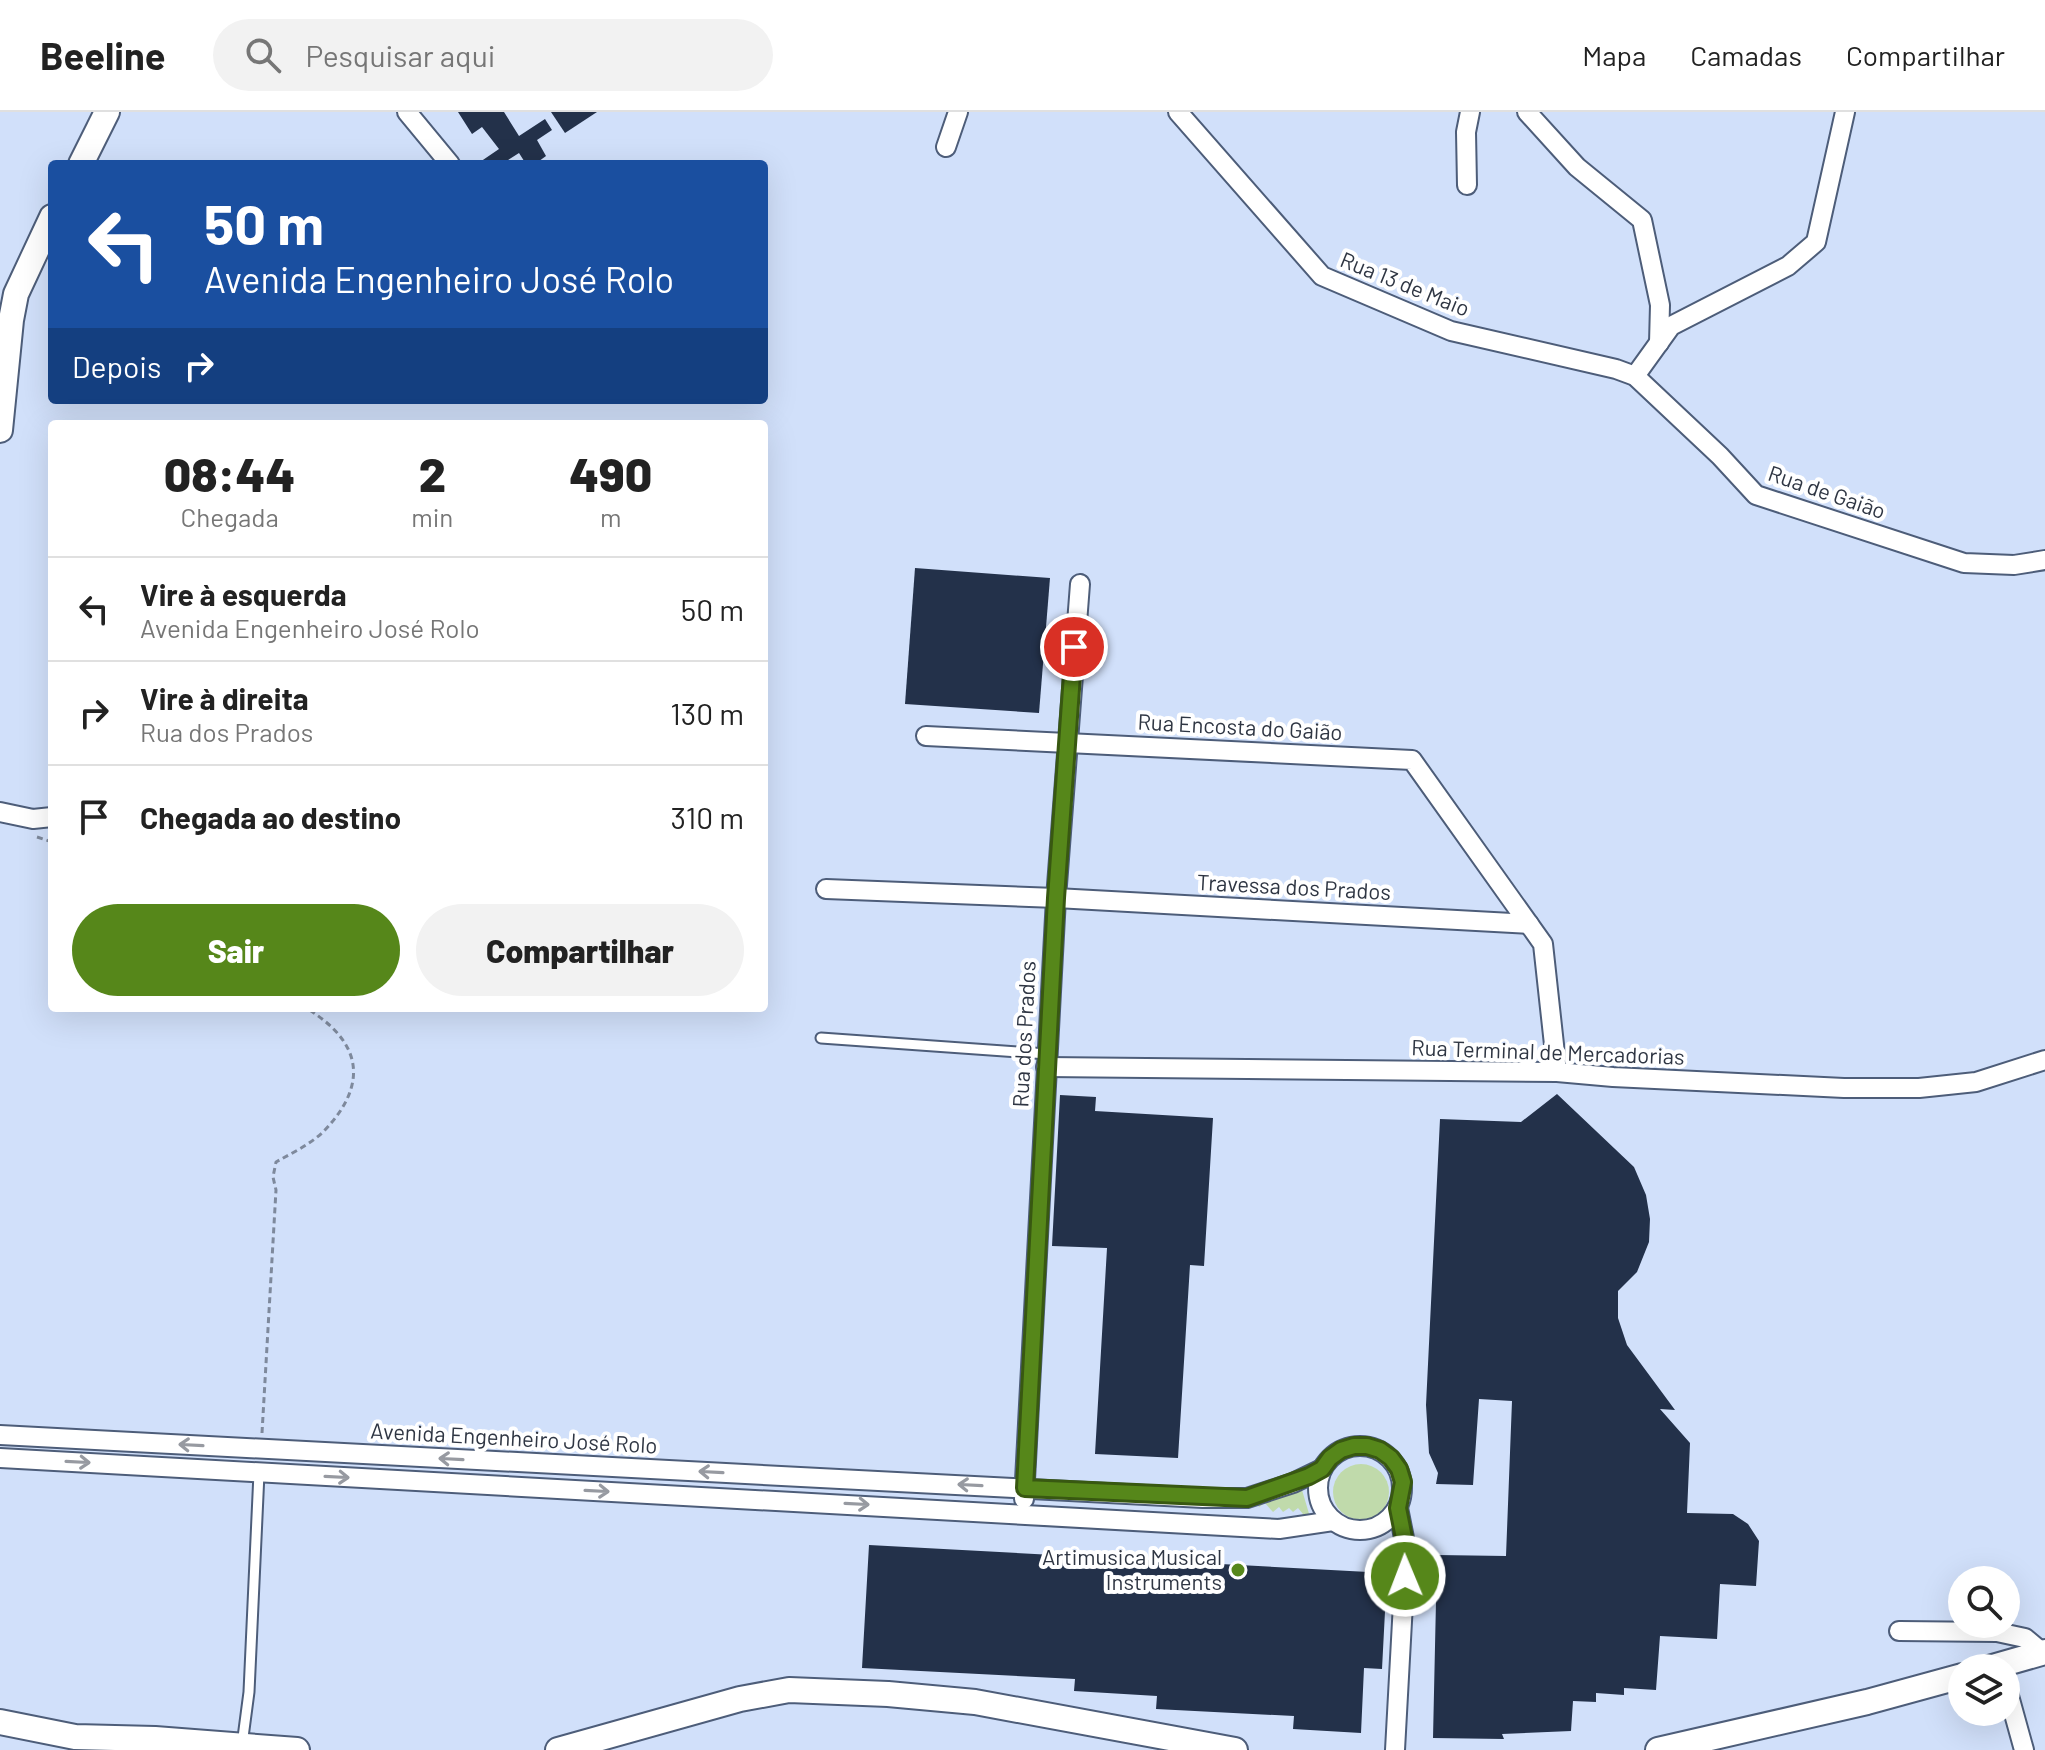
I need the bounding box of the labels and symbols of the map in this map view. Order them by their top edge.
street label: Rua 13 de Maio [1337,245,1474,321]
street label: Rua de Gaião [1765,459,1889,523]
pin [1040,613,1108,681]
street label: Rua Encosta do Gaião [1137,708,1343,744]
street label: Travessa dos Prados [1196,868,1392,904]
street label: Rua dos Prados [1006,960,1040,1108]
street label: Rua Terminal de Mercadorias [1411,1033,1685,1069]
street label: Avenida Engenheiro José Rolo [370,1417,658,1458]
one-way arrow [178,1438,205,1453]
one-way arrow [438,1451,465,1466]
one-way arrow [64,1455,91,1470]
one-way arrow [698,1464,725,1479]
one-way arrow [323,1470,350,1485]
one-way arrow [957,1477,984,1492]
one-way arrow [583,1484,610,1499]
one-way arrow [843,1497,870,1512]
position arrow [1363,1534,1447,1618]
place label: Artimusica Musical Instruments [1042,1543,1222,1594]
marker: Artimusica Musical Instruments [1229,1561,1247,1579]

